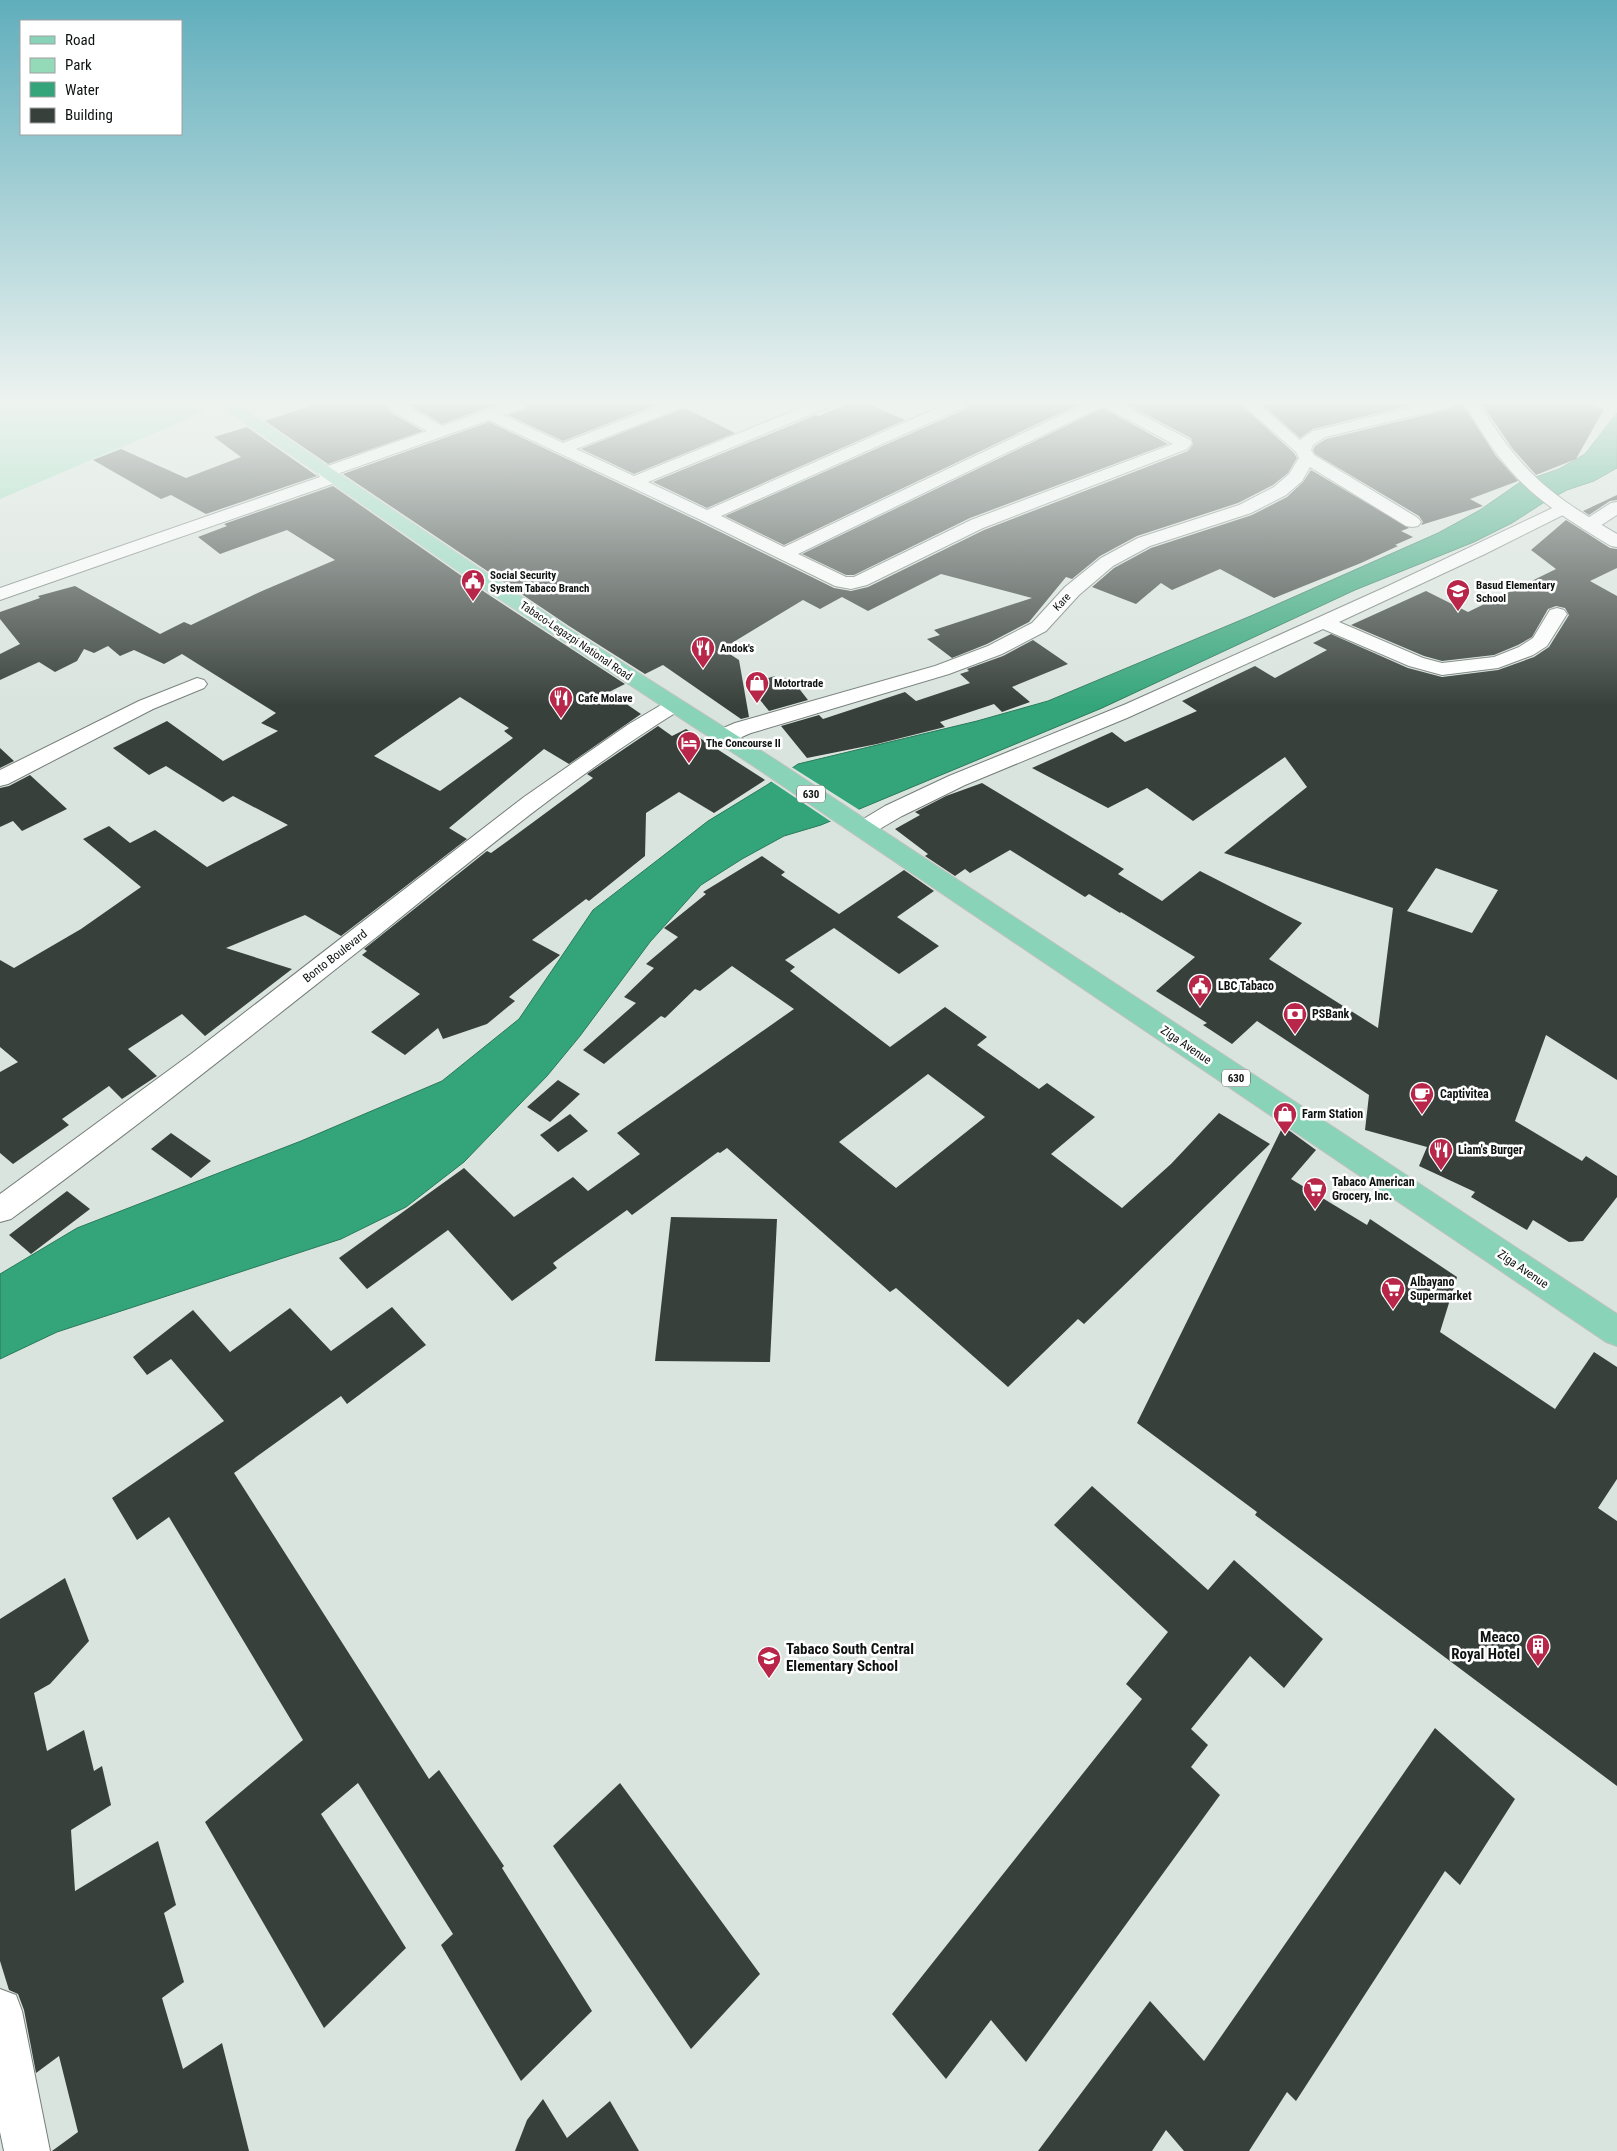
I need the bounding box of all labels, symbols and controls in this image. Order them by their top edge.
legend [20,20,182,135]
text: Road [65,31,95,49]
text: Park [65,56,92,74]
text: Water [65,81,100,99]
text: Building [65,106,113,124]
public building icon: Social Security System Tabaco Branch [460,568,486,602]
place label: Social Security System Tabaco Branch [490,569,590,595]
school or university icon: Basud Elementary School [1445,578,1471,612]
place label: Basud Elementary School [1476,579,1555,605]
street label: Kare [1051,590,1073,614]
street label: Tabaco-Legazpi National Road [518,599,634,683]
restaurant icon: Andok's [690,635,716,669]
place label: Andok's [720,642,754,655]
shop icon: Motortrade [744,670,770,704]
place label: Motortrade [774,677,823,690]
restaurant icon: Cafe Molave [548,685,574,719]
place label: Cafe Molave [578,692,633,705]
hotel icon: The Concourse II [676,730,702,764]
place label: The Concourse II [706,737,781,750]
road number: 630 [797,786,825,802]
street label: Bonto Boulevard [300,927,370,985]
public building icon: LBC Tabaco [1187,973,1213,1007]
place label: LBC Tabaco [1218,979,1274,993]
bank icon: PSBank [1282,1001,1308,1035]
place label: PSBank [1312,1007,1350,1021]
street label: Ziga Avenue [1158,1023,1214,1067]
road number: 630 [1222,1070,1250,1086]
cafe icon: Captivitea [1409,1081,1435,1115]
place label: Captivitea [1440,1087,1489,1101]
shop icon: Farm Station [1272,1101,1298,1135]
place label: Farm Station [1302,1107,1363,1121]
restaurant icon: Liam's Burger [1428,1137,1454,1171]
place label: Liam's Burger [1458,1143,1523,1157]
place label: Tabaco American Grocery, Inc. [1332,1175,1415,1203]
supermarket icon: Tabaco American Grocery, Inc. [1302,1176,1328,1210]
street label: Ziga Avenue [1495,1247,1551,1291]
place label: Albayano Supermarket [1410,1275,1472,1303]
supermarket icon: Albayano Supermarket [1380,1276,1406,1310]
place label: Meaco Royal Hotel [1451,1628,1520,1663]
building icon: Meaco Royal Hotel [1525,1633,1551,1667]
place label: Tabaco South Central Elementary School [786,1640,914,1675]
school or university icon: Tabaco South Central Elementary School [756,1645,782,1679]

